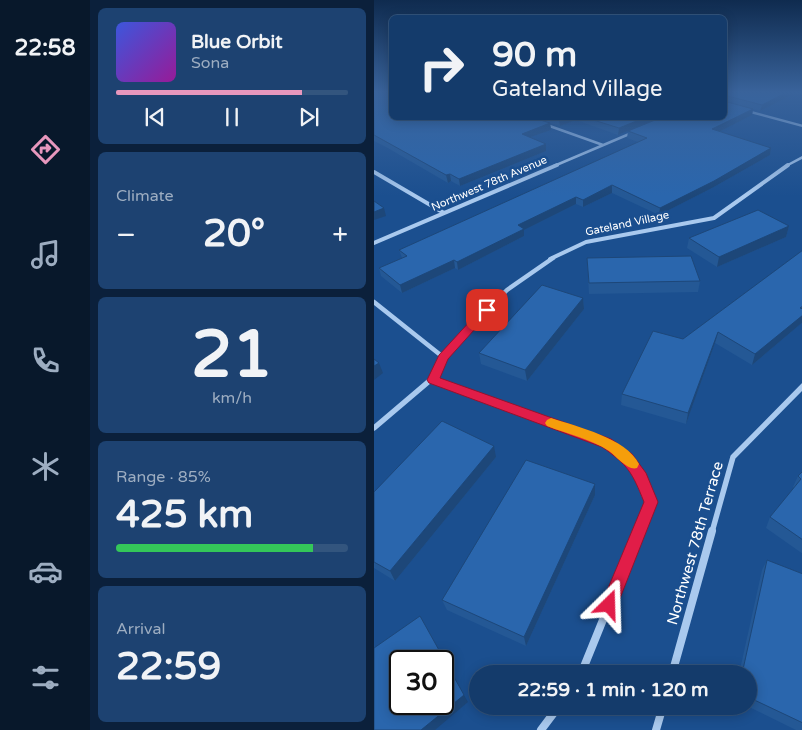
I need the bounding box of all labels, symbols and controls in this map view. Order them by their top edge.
text: Blue Orbit [191,31,283,53]
text: 90 m [492,34,577,76]
text: 22:58 [15,35,75,61]
icon: right [409,35,474,100]
text: Sona [191,53,229,73]
text: Gateland Village [492,76,662,102]
icon: previous [141,103,169,131]
icon: pause [218,103,246,131]
icon: next [295,103,323,131]
icon: directions [28,132,63,167]
street label: Northwest 78th Avenue [429,153,549,214]
text: Climate [116,186,174,206]
street label: Gateland Village [584,208,670,239]
text: 20° [203,211,265,257]
text: − [116,218,136,252]
text: + [332,218,348,252]
icon: music [28,237,63,272]
pin [466,289,508,331]
icon: arrive [473,296,501,324]
text: 21 [191,316,273,395]
icon: phone [28,343,63,378]
text: km/h [212,388,252,408]
icon: climate [28,449,63,484]
street label: Northwest 78th Terrace [663,459,727,627]
text: Range · 85% [116,467,211,487]
text: 425 km [116,492,253,538]
icon: car [28,554,63,589]
position arrow [582,578,634,630]
text: Arrival [116,619,165,639]
text: 22:59 [116,644,221,690]
speed limit sign: 30 [389,650,454,715]
icon: filters [28,660,63,695]
text: 22:59 · 1 min · 120 m [517,679,709,701]

